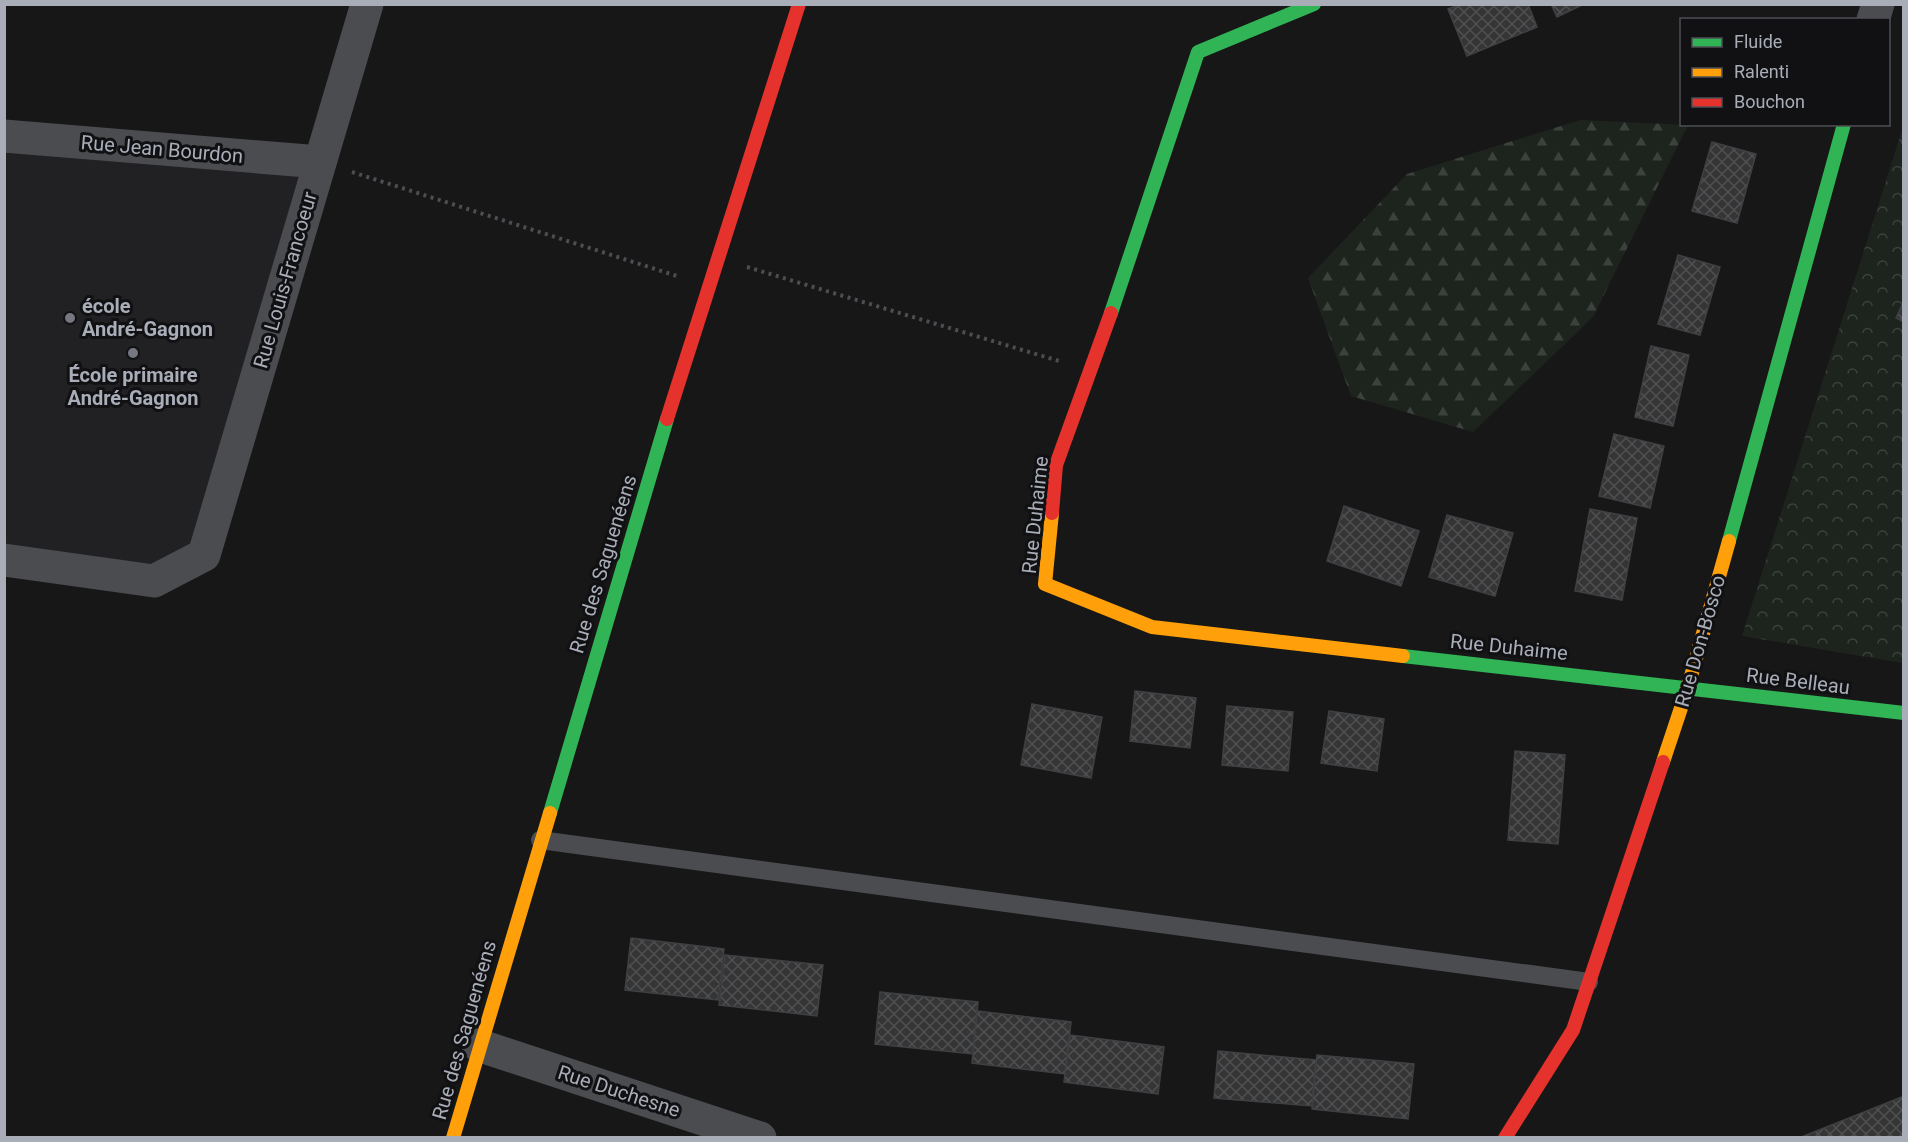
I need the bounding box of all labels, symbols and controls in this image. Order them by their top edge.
legend [1680,18,1890,126]
text: Fluide [1734,31,1782,52]
text: Ralenti [1734,61,1789,82]
text: Bouchon [1734,91,1805,112]
street label: Rue Jean Bourdon [80,130,244,168]
street label: Rue Louis-Francoeur [248,189,322,371]
place label: école André-Gagnon [82,294,213,341]
marker: école André-Gagnon [63,311,77,325]
marker: École primaire André-Gagnon [126,346,140,360]
place label: École primaire André-Gagnon [68,363,198,410]
street label: Rue Duhaime [1017,455,1053,575]
street label: Rue des Saguenéens [564,472,642,656]
street label: Rue Don-Bosco [1670,572,1730,710]
street label: Rue Duhaime [1449,629,1569,665]
street label: Rue Belleau [1745,663,1851,699]
street label: Rue des Saguenéens [427,938,501,1122]
street label: Rue Duchesne [555,1060,683,1122]

